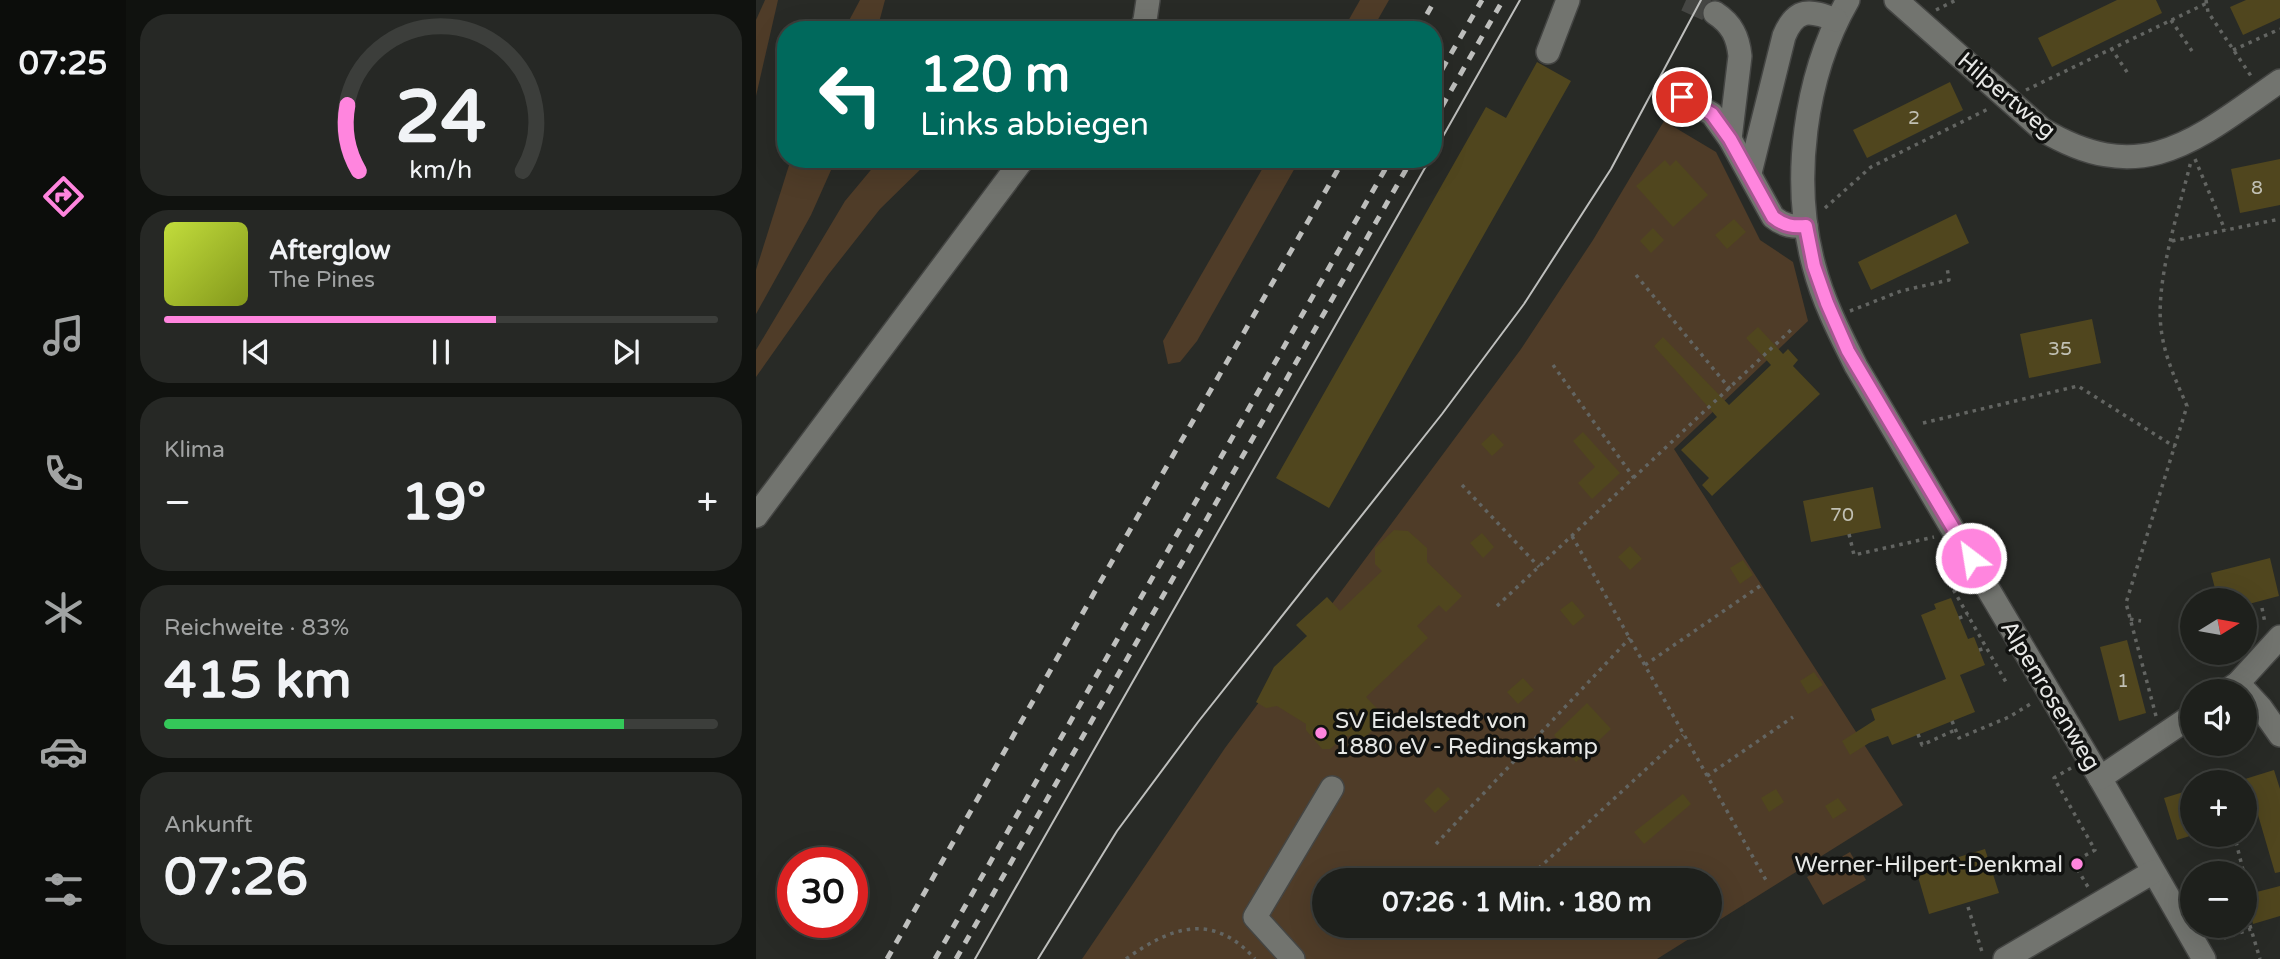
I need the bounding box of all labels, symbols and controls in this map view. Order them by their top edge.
text: 07:25 [19,45,107,83]
text: 120 m [920,46,1070,105]
street label: Hilpertweg [1952,47,2061,145]
icon: left [805,49,896,140]
pin [1652,67,1712,127]
text: 24 [395,74,487,162]
icon: arrive [1663,78,1701,116]
text: Links abbiegen [920,106,1149,144]
house number: 2 [1908,107,1920,129]
text: km/h [410,155,472,185]
icon: directions [39,172,88,221]
house number: 8 [2251,177,2263,199]
text: Afterglow [269,235,391,266]
text: The Pines [269,266,375,294]
icon: music [39,311,88,360]
icon: previous [237,333,275,371]
icon: pause [422,333,460,371]
icon: next [607,333,645,371]
house number: 35 [2048,338,2072,360]
text: Klima [164,436,225,464]
icon: phone [39,449,88,498]
text: 19° [401,471,486,534]
text: − [164,480,191,526]
text: + [697,480,718,526]
house number: 70 [1830,504,1854,526]
position arrow [1934,521,2008,595]
icon: climate [39,588,88,637]
north arrow [2180,588,2258,665]
map controls [2180,588,2257,938]
text: Reichweite · 83% [164,614,349,642]
street label: Alpenrosenweg [1994,615,2106,776]
text: 415 km [164,649,352,712]
house number: 1 [2117,670,2129,692]
button: sound [2180,679,2257,756]
place label: SV Eidelstedt von 1880 eV - Redingskamp [1335,707,1598,761]
marker: SV Eidelstedt von 1880 eV - Redingskamp [1313,725,1329,741]
icon: car [39,727,88,776]
button: + [2180,770,2257,847]
text: Ankunft [164,811,253,839]
text: 07:26 [164,846,308,909]
speed limit sign: 30 [777,847,868,938]
place label: Werner-Hilpert-Denkmal [1794,851,2063,879]
marker: Werner-Hilpert-Denkmal [2069,856,2085,872]
button: − [2180,861,2257,938]
icon: filters [39,865,88,914]
text: 07:26 · 1 Min. · 180 m [1382,887,1652,918]

